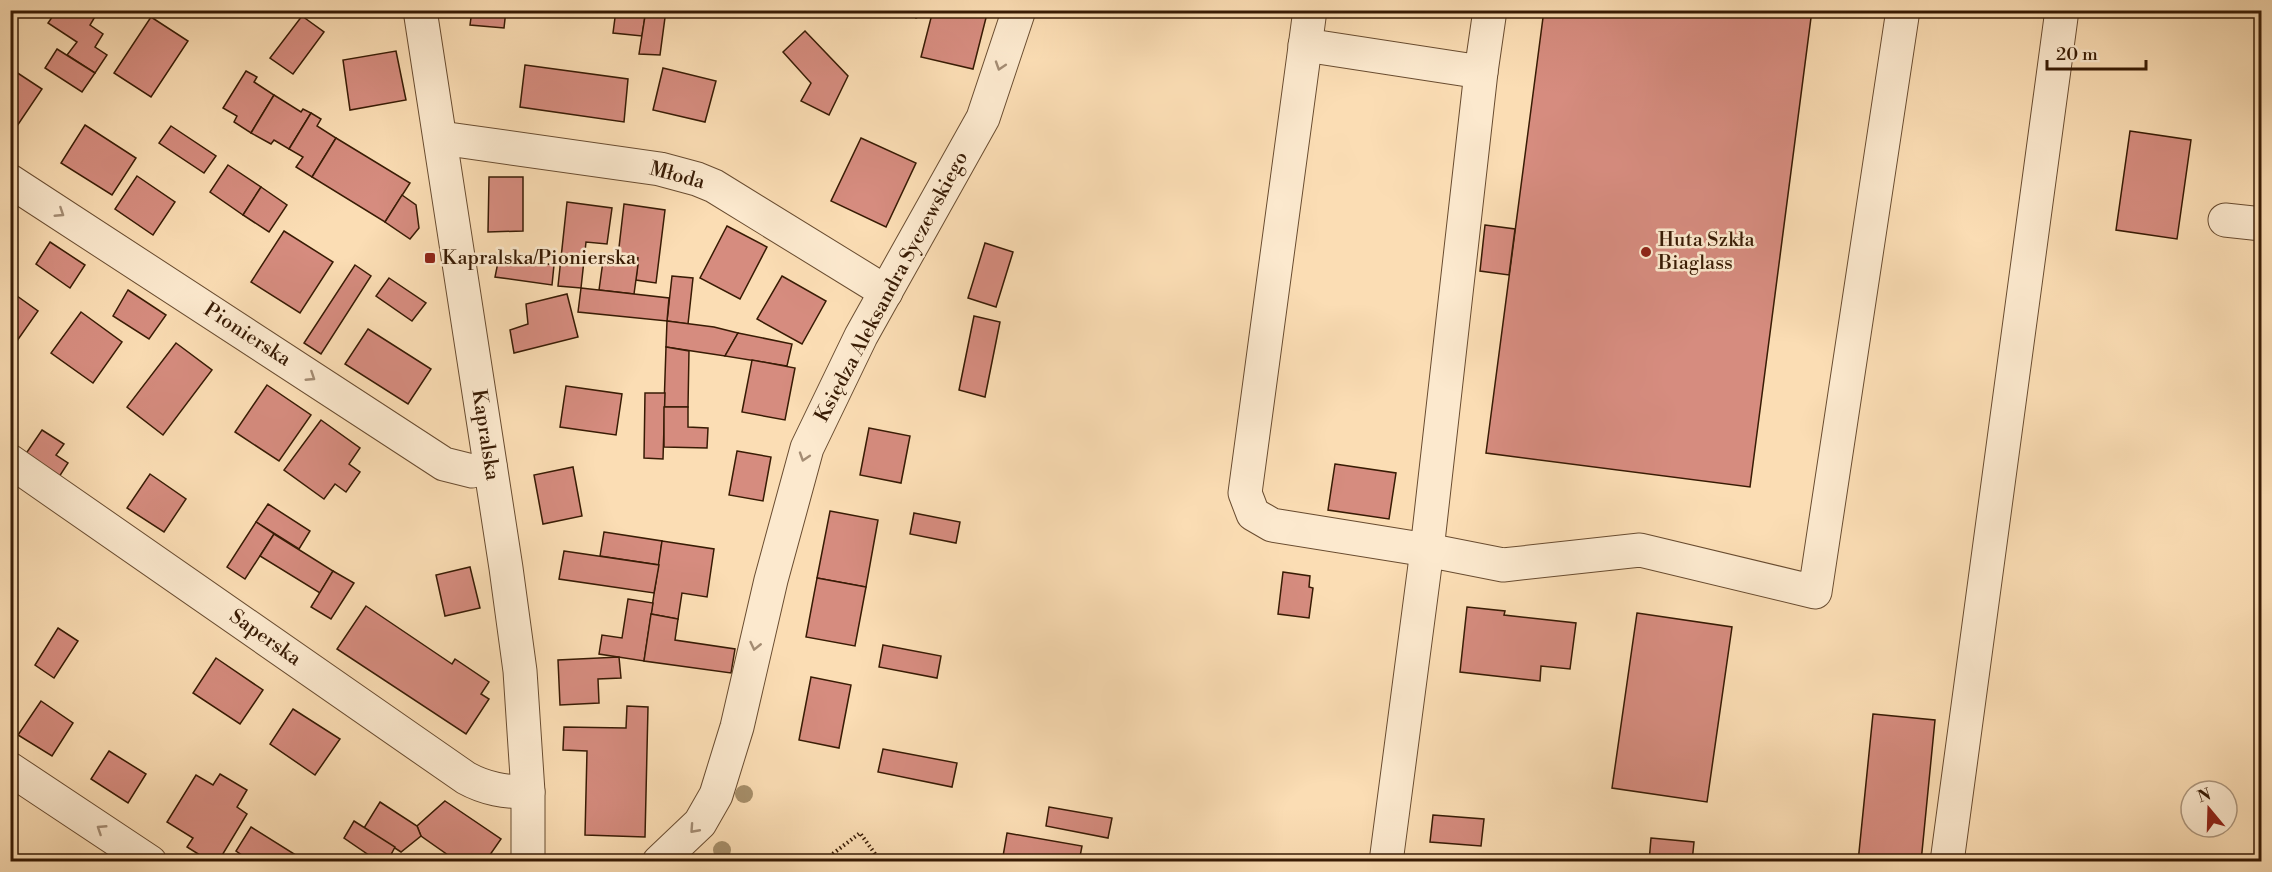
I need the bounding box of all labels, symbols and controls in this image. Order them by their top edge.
scale bar [2047,33,2146,71]
text: 20 m [2056,43,2098,66]
one-way arrow [995,60,1007,71]
street label: Księdza Aleksandra Syczewskiego [810,147,974,427]
street label: Młoda [647,157,708,196]
one-way arrow [53,206,64,217]
place label: Huta Szkła Biaglass [1657,228,1756,276]
marker: Huta Szkła Biaglass [1639,245,1653,259]
place label: Kapralska/Pionierska [442,246,637,271]
marker: Kapralska/Pionierska [423,251,437,265]
street label: Pionierska [199,298,296,373]
one-way arrow [304,370,315,381]
street label: Kapralska [465,388,505,483]
one-way arrow [799,451,811,462]
street label: Saperska [224,604,306,672]
one-way arrow [750,641,763,651]
north arrow [2179,779,2239,839]
text: N [2195,784,2214,807]
one-way arrow [690,822,701,832]
one-way arrow [97,825,108,836]

